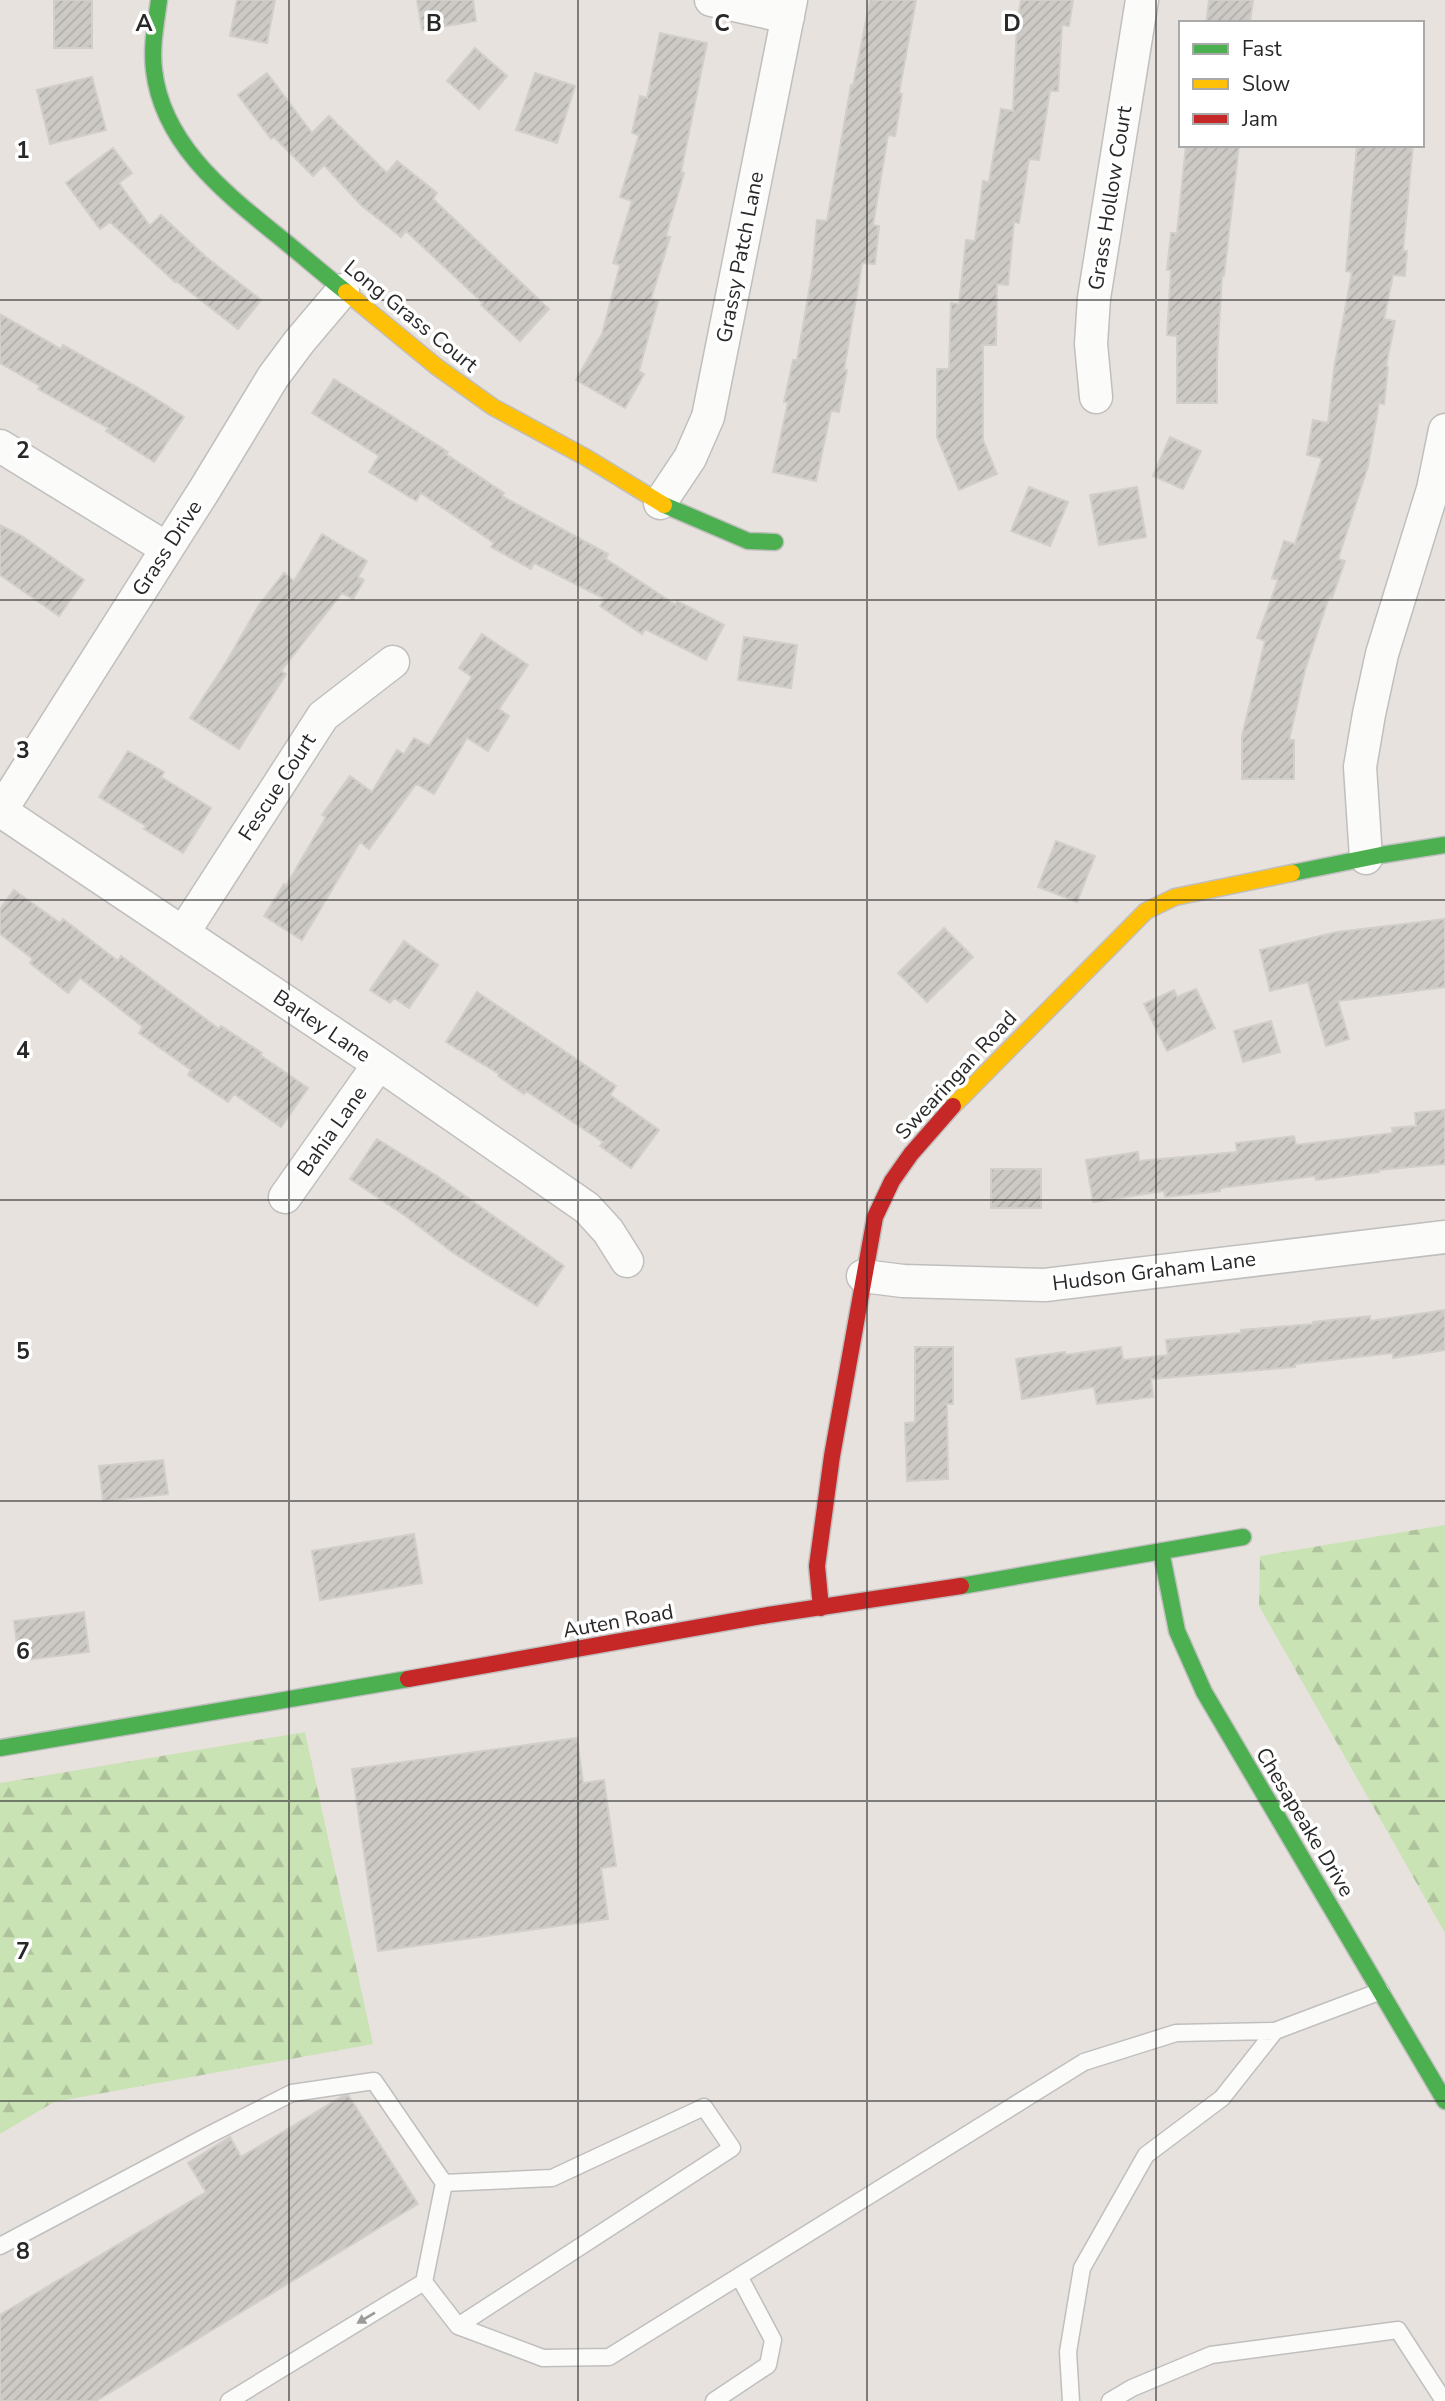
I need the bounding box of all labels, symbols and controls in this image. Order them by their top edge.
text: A [135,8,153,39]
text: B [426,8,442,39]
text: C [714,8,730,39]
text: D [1003,8,1021,39]
legend [1179,21,1424,147]
text: Fast [1242,35,1282,63]
text: Slow [1242,70,1291,98]
street label: Grass Hollow Court [1082,103,1138,292]
text: Jam [1241,105,1278,133]
text: 1 [16,135,30,166]
street label: Grassy Patch Lane [710,169,770,345]
street label: Long Grass Court [338,253,484,379]
text: 2 [16,435,30,466]
street label: Grass Drive [126,495,208,601]
street label: Fescue Court [232,727,323,846]
text: 3 [16,735,30,766]
street label: Barley Lane [268,983,376,1069]
street label: Swearingan Road [889,1005,1023,1145]
text: 4 [16,1035,30,1066]
street label: Bahia Lane [291,1080,373,1182]
street label: Hudson Graham Lane [1051,1245,1257,1297]
text: 5 [16,1336,30,1367]
street label: Auten Road [561,1598,675,1644]
text: 6 [16,1636,30,1667]
street label: Chesapeake Drive [1249,1742,1361,1902]
text: 7 [16,1936,30,1967]
text: 8 [16,2236,30,2267]
one-way arrow [356,2312,375,2324]

